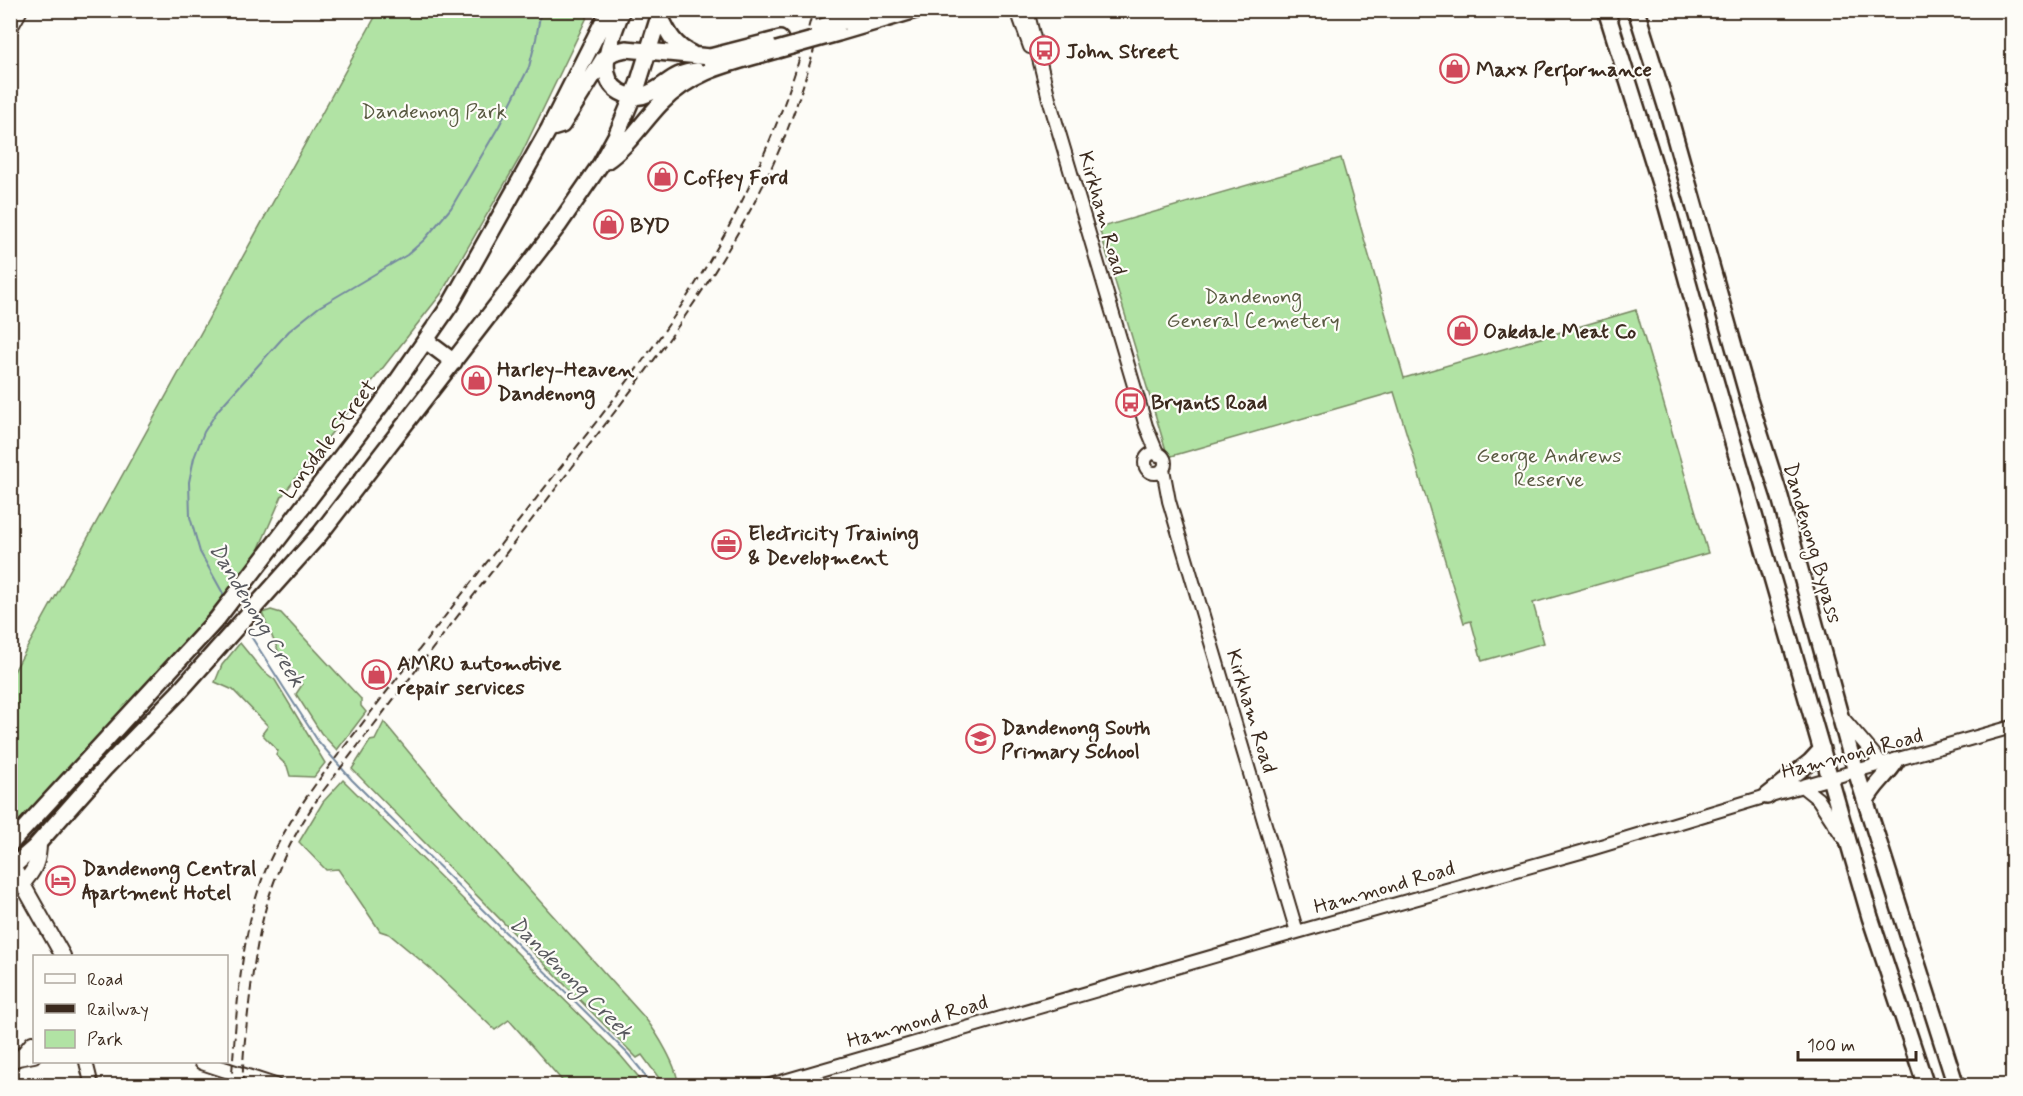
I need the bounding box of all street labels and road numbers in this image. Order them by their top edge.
street label: Kirkham Road [1071,148,1133,279]
street label: Lonsdale Street [274,374,383,505]
street label: Dandenong Bypass [1775,460,1848,627]
street label: Kirkham Road [1219,646,1283,777]
street label: Hammond Road [1778,722,1926,786]
street label: Hammond Road [1310,854,1458,921]
street label: Hammond Road [843,988,991,1055]

